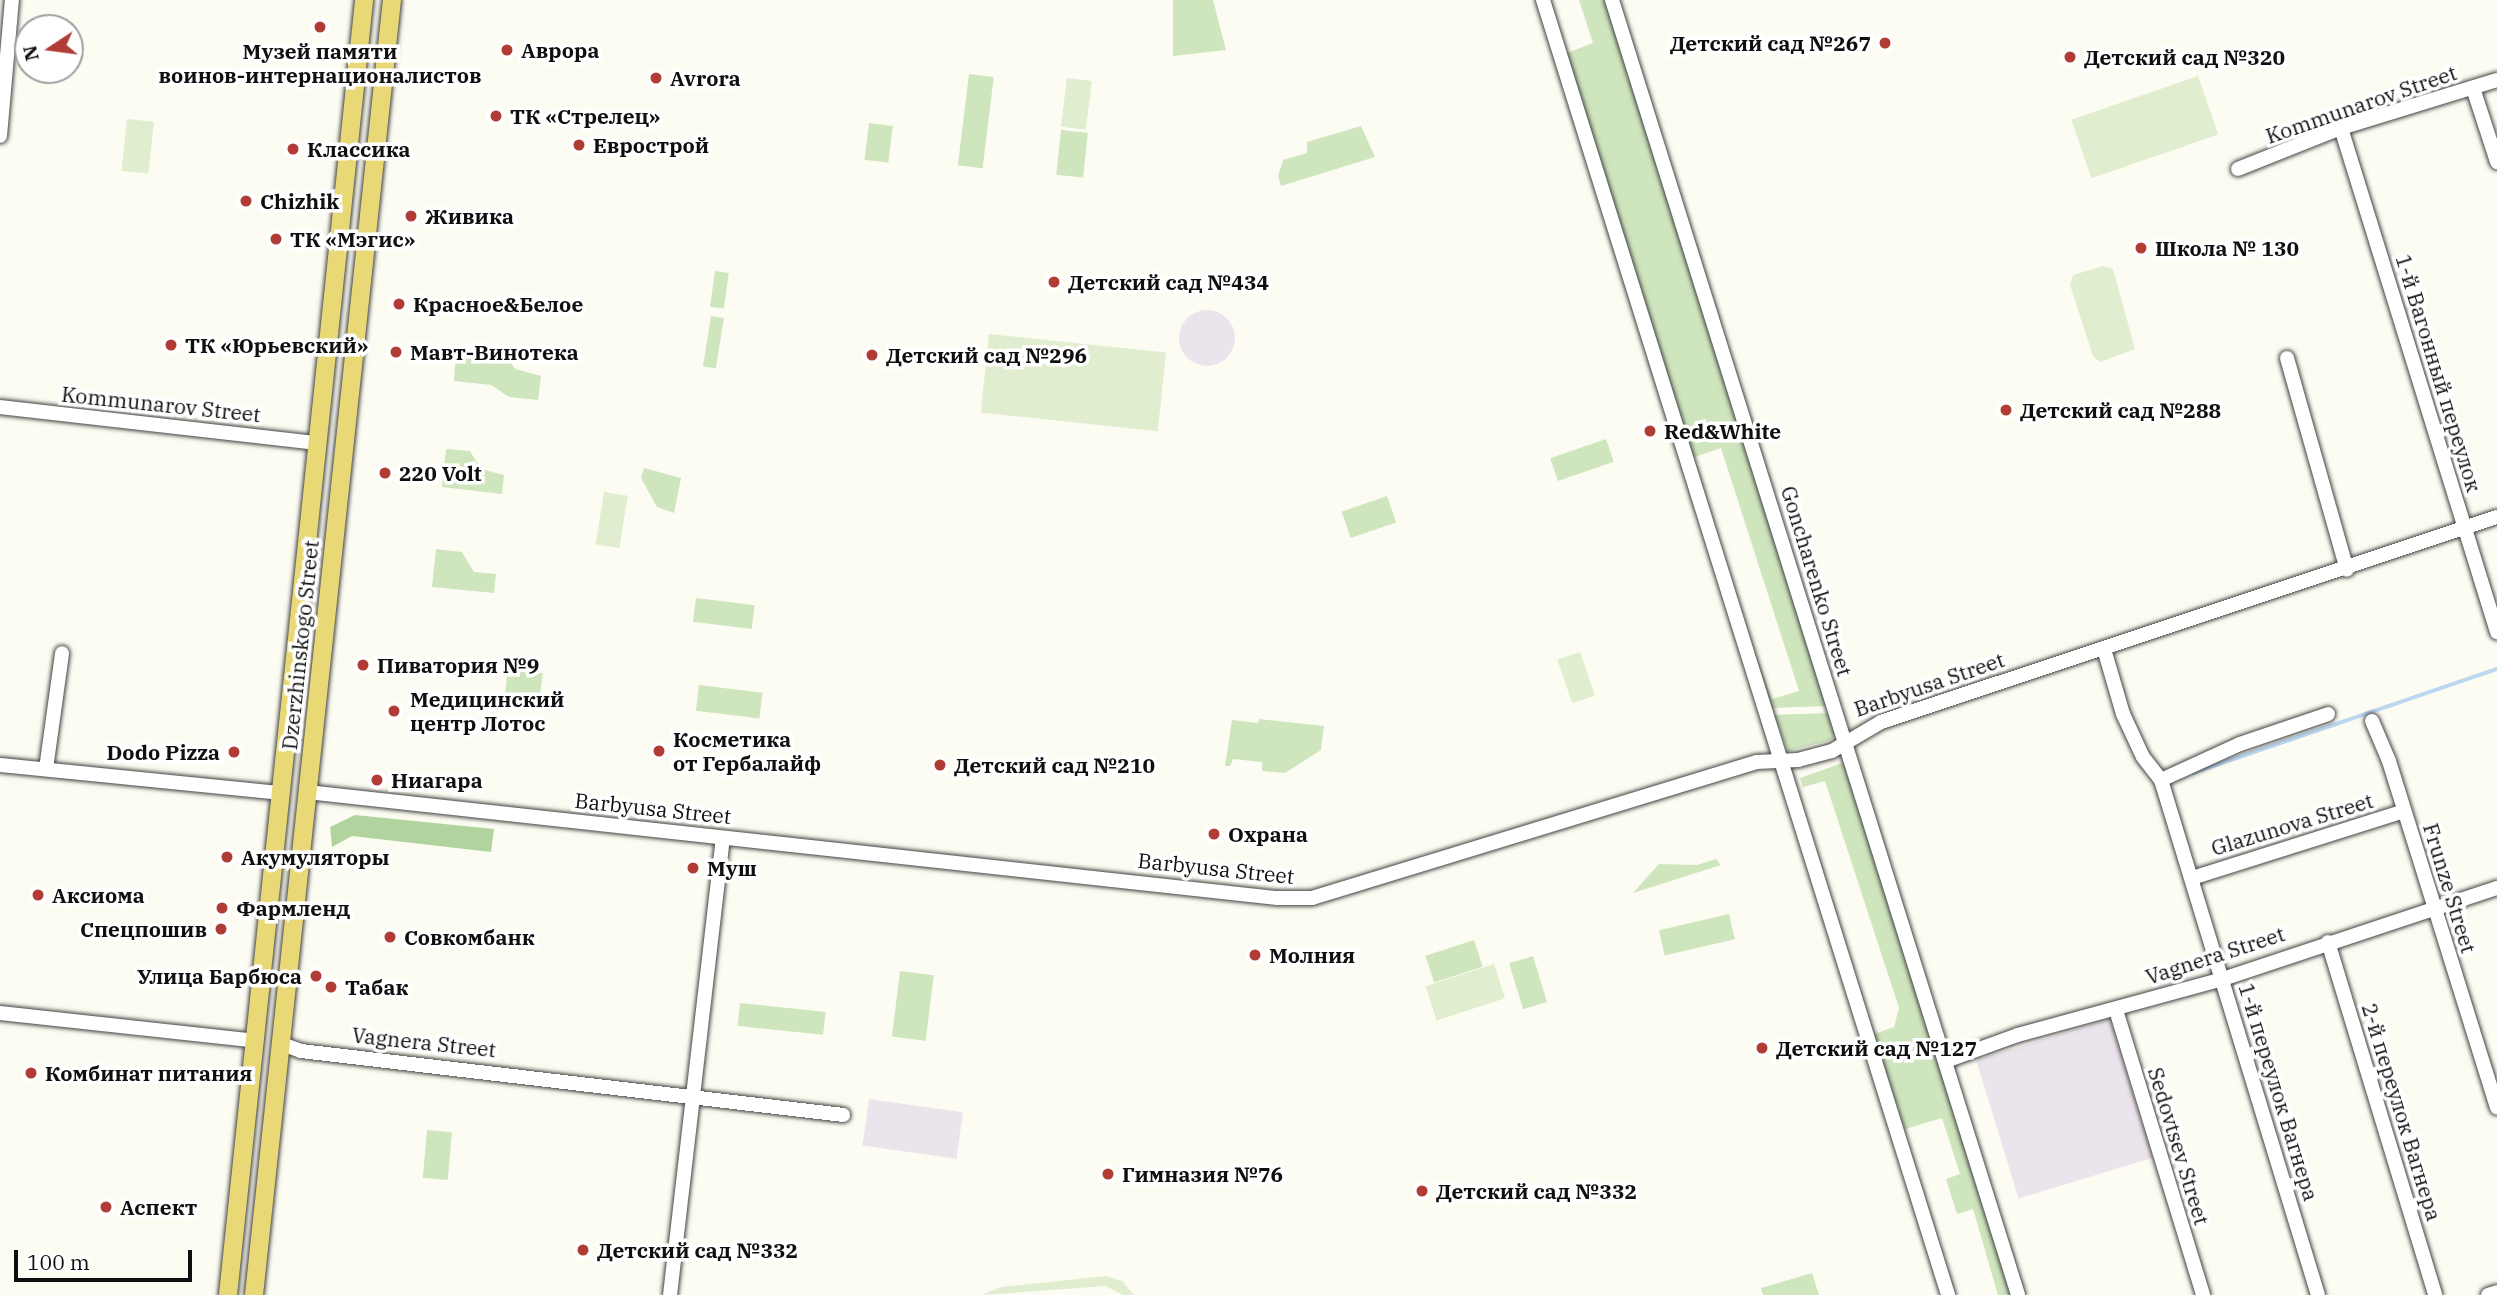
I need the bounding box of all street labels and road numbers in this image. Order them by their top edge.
street label: Kommunarov Street [2262,60,2460,148]
street label: 1-й Вагонный переулок [2391,251,2487,495]
street label: Kommunarov Street [60,381,262,427]
street label: Goncharenko Street [1776,483,1858,679]
street label: Dzerzhinskogo Street [276,539,324,751]
street label: Barbyusa Street [1851,647,2007,721]
street label: Barbyusa Street [574,787,732,829]
street label: Glazunova Street [2208,787,2376,861]
street label: Frunze Street [2418,820,2482,956]
street label: Barbyusa Street [1137,847,1295,889]
street label: Vagnera Street [2142,921,2288,989]
street label: 1-й переулок Вагнера [2234,980,2324,1204]
street label: 2-й переулок Вагнера [2357,1000,2447,1224]
street label: Vagnera Street [351,1022,497,1062]
street label: Sedovtsev Street [2143,1064,2215,1228]

